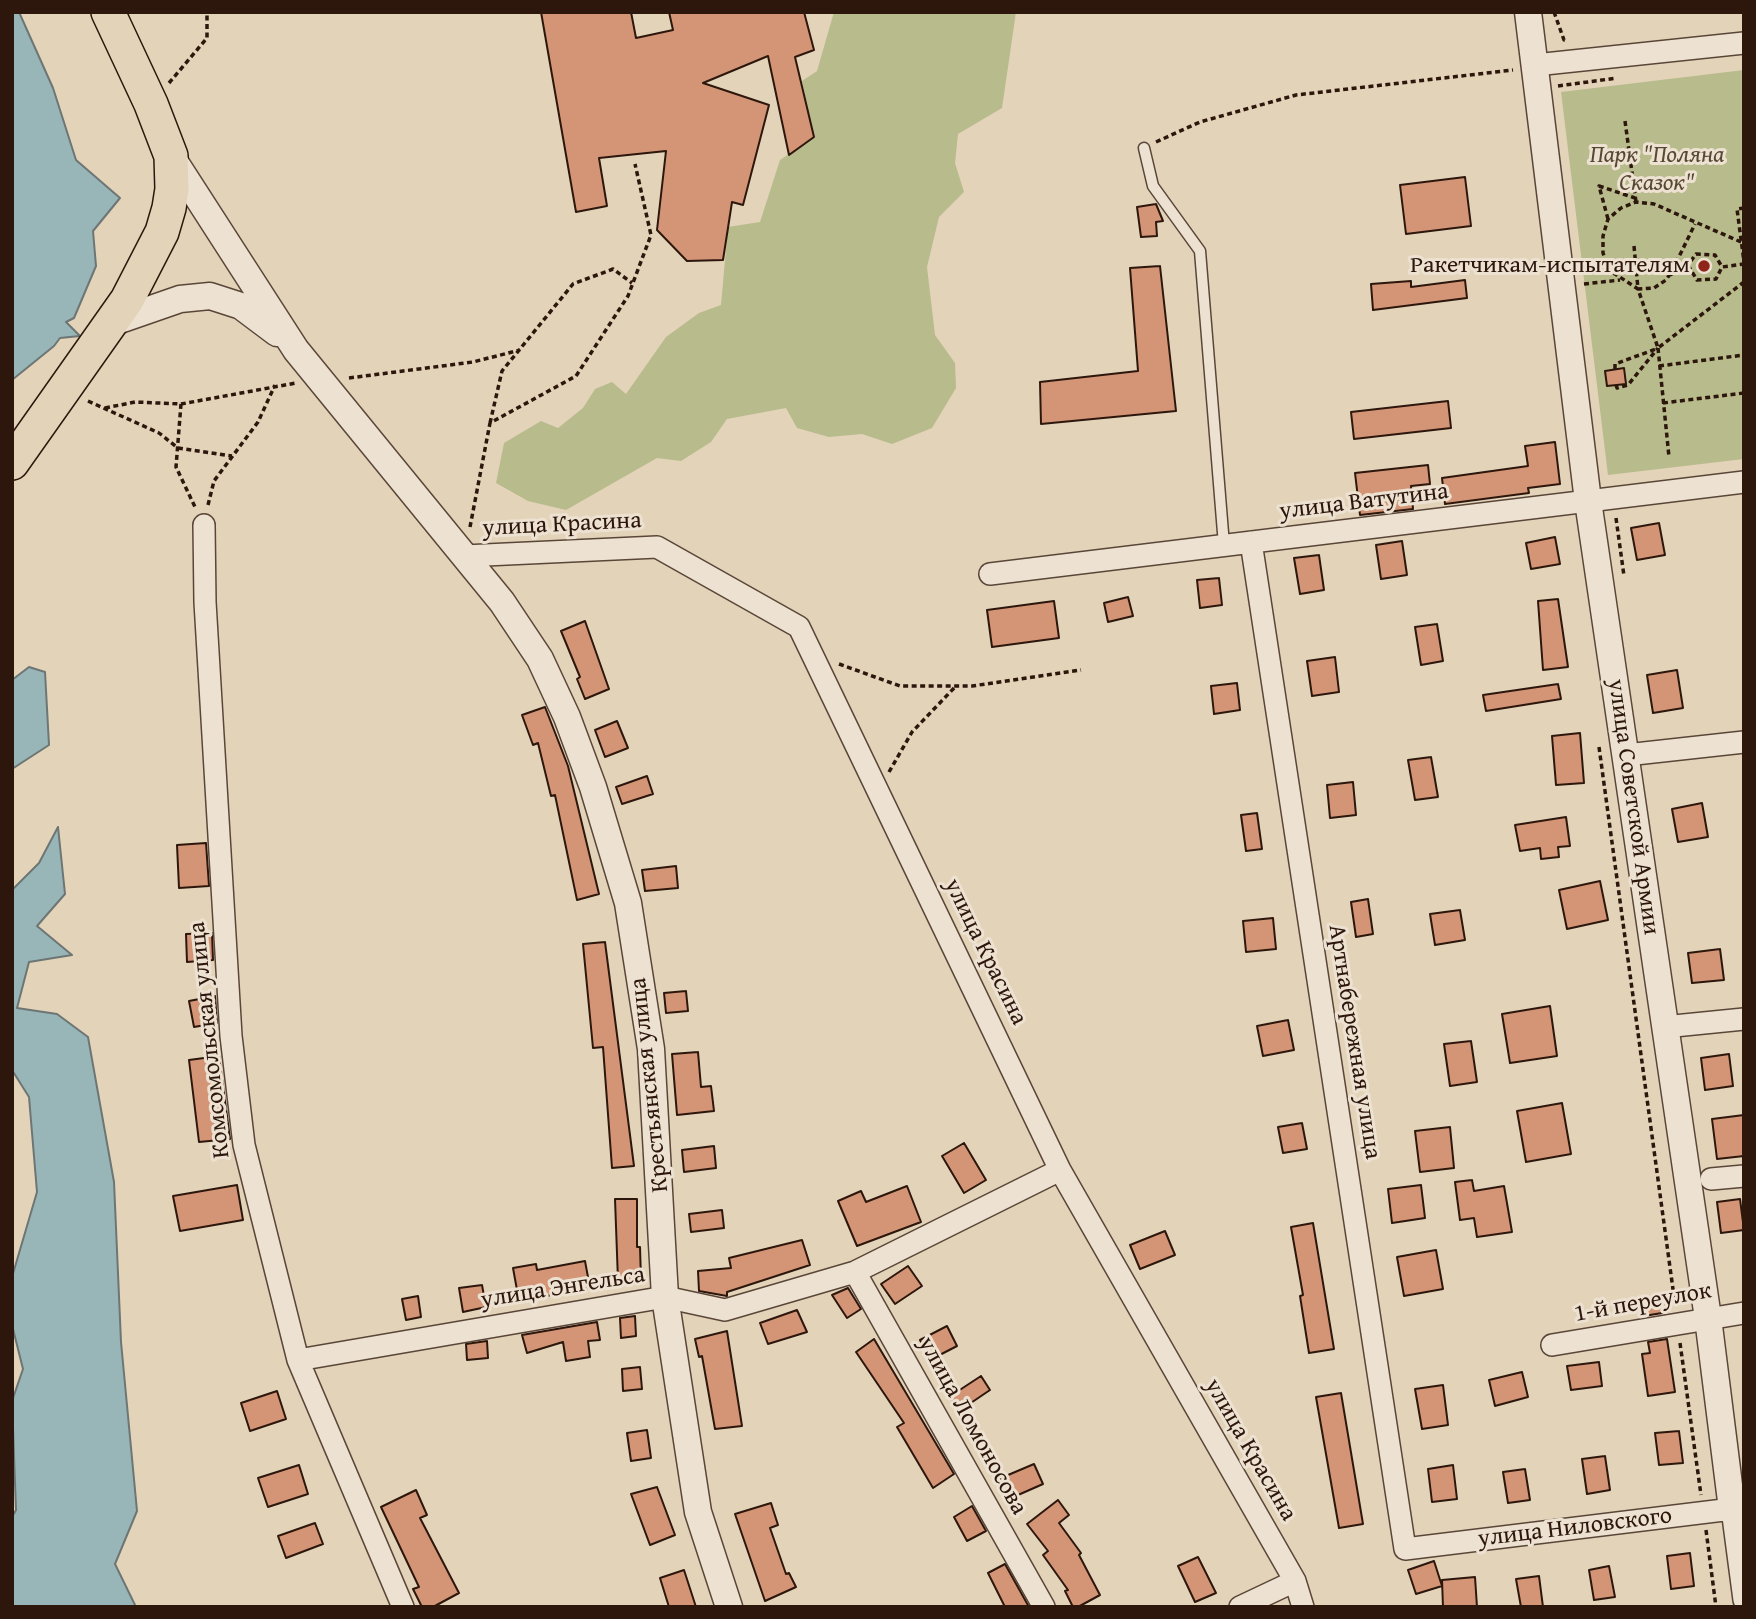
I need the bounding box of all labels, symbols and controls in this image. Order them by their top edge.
park label: Парк "Поляна Сказок" [1590,142,1724,198]
place label: Ракетчикам-испытателям [1410,252,1690,280]
marker: Ракетчикам-испытателям [1696,258,1712,274]
street label: улица Ватутина [1278,477,1450,527]
street label: улица Красина [482,506,642,544]
street label: улица Советской Армии [1601,677,1665,937]
street label: улица Красина [937,874,1033,1030]
street label: Комсомольская улица [183,920,237,1160]
street label: Артнабережная улица [1321,923,1387,1161]
street label: Крестьянская улица [624,976,676,1194]
street label: улица Энгельса [479,1261,647,1315]
street label: 1-й переулок [1572,1277,1714,1329]
street label: улица Ломоносова [911,1332,1033,1520]
street label: улица Красина [1198,1374,1302,1526]
street label: улица Ниловского [1476,1502,1674,1554]

